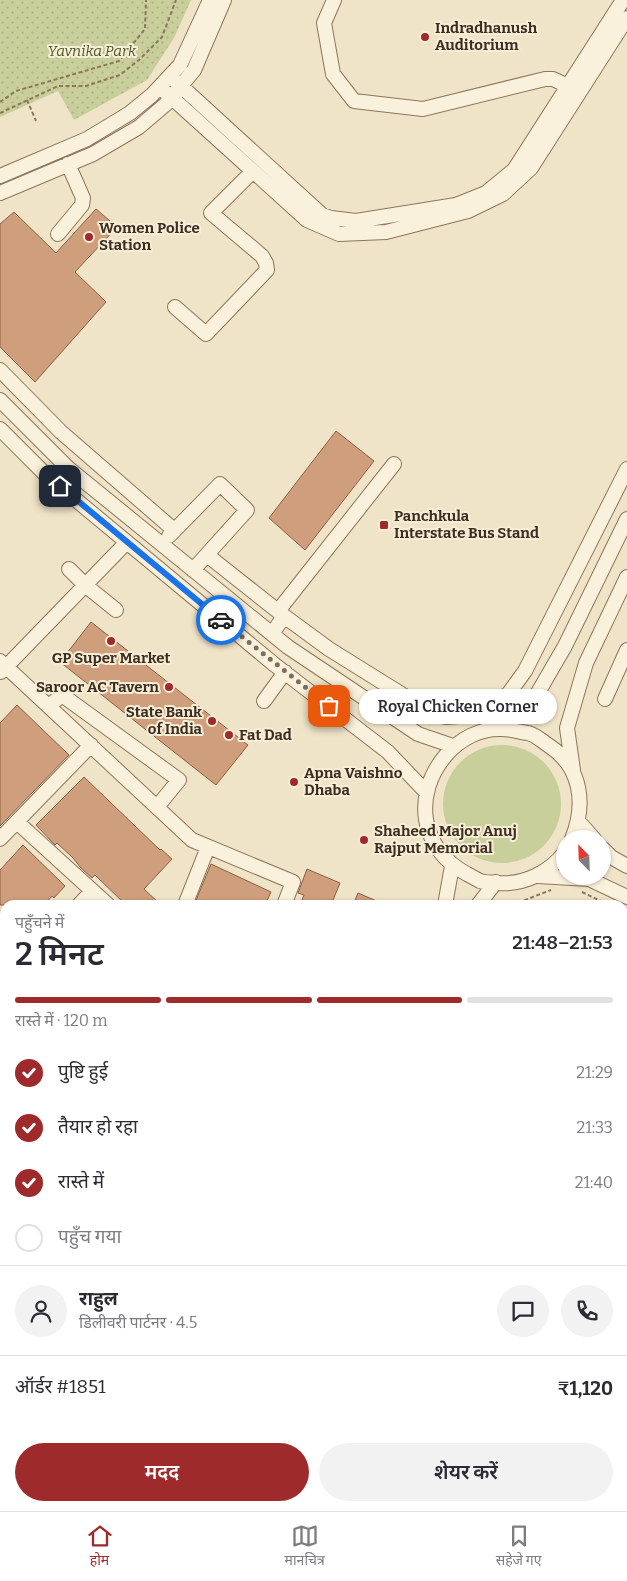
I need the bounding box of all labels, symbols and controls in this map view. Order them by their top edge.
place label: Indradhanush Auditorium [435,19,538,54]
marker: Indradhanush Auditorium [419,31,431,43]
park label: Yavnika Park [48,42,137,60]
place label: Women Police Station [99,219,200,254]
marker: Women Police Station [83,231,95,243]
pin [39,465,81,507]
icon: home [46,472,74,500]
place label: Panchkula Interstate Bus Stand [394,507,539,542]
marker: Panchkula Interstate Bus Stand [378,519,390,531]
courier [196,595,246,645]
icon: car [207,606,235,634]
marker: GP Super Market [105,635,117,647]
place label: GP Super Market [52,649,170,667]
place label: Saroor AC Tavern [36,678,159,696]
marker: Saroor AC Tavern [163,681,175,693]
pin [308,685,350,727]
callout: Royal Chicken Corner [359,688,556,724]
icon: bag [315,692,343,720]
text: Royal Chicken Corner [378,697,538,716]
place label: State Bank of India [126,703,203,738]
marker: State Bank of India [206,715,218,727]
place label: Fat Dad [239,726,292,744]
marker: Fat Dad [223,729,235,741]
place label: Apna Vaishno Dhaba [304,764,403,799]
marker: Apna Vaishno Dhaba [288,776,300,788]
place label: Shaheed Major Anuj Rajput Memorial [374,822,517,857]
north arrow [556,830,611,885]
map controls [556,830,611,885]
marker: Shaheed Major Anuj Rajput Memorial [358,834,370,846]
text: पहुँचने में [15,913,64,932]
text: 21:48–21:53 [512,931,613,954]
text: 2 मिनट [15,935,104,973]
text: रास्ते में · 120 m [15,1011,108,1030]
icon: check [15,1059,43,1087]
text: पुष्टि हुई [58,1060,108,1083]
text: 21:29 [576,1063,613,1082]
icon: check [15,1114,43,1142]
text: तैयार हो रहा [58,1115,138,1138]
text: 21:33 [576,1118,613,1137]
icon: check [15,1169,43,1197]
text: रास्ते में [58,1170,104,1193]
text: 21:40 [575,1173,613,1192]
text: पहुँच गया [58,1225,121,1248]
button: person [15,1285,67,1337]
button: chat [497,1285,549,1337]
button: phone [561,1285,613,1337]
text: राहुल [79,1287,118,1310]
text: डिलीवरी पार्टनर · 4.5 [79,1313,197,1332]
text: ऑर्डर #1851 [15,1375,106,1398]
text: ₹1,120 [558,1377,613,1400]
button: मदद [15,1443,309,1501]
button: शेयर करें [319,1443,613,1501]
tab: होम [86,1522,114,1571]
tab: मानचित्र [285,1522,325,1571]
tab: सहेजे गए [496,1522,541,1571]

